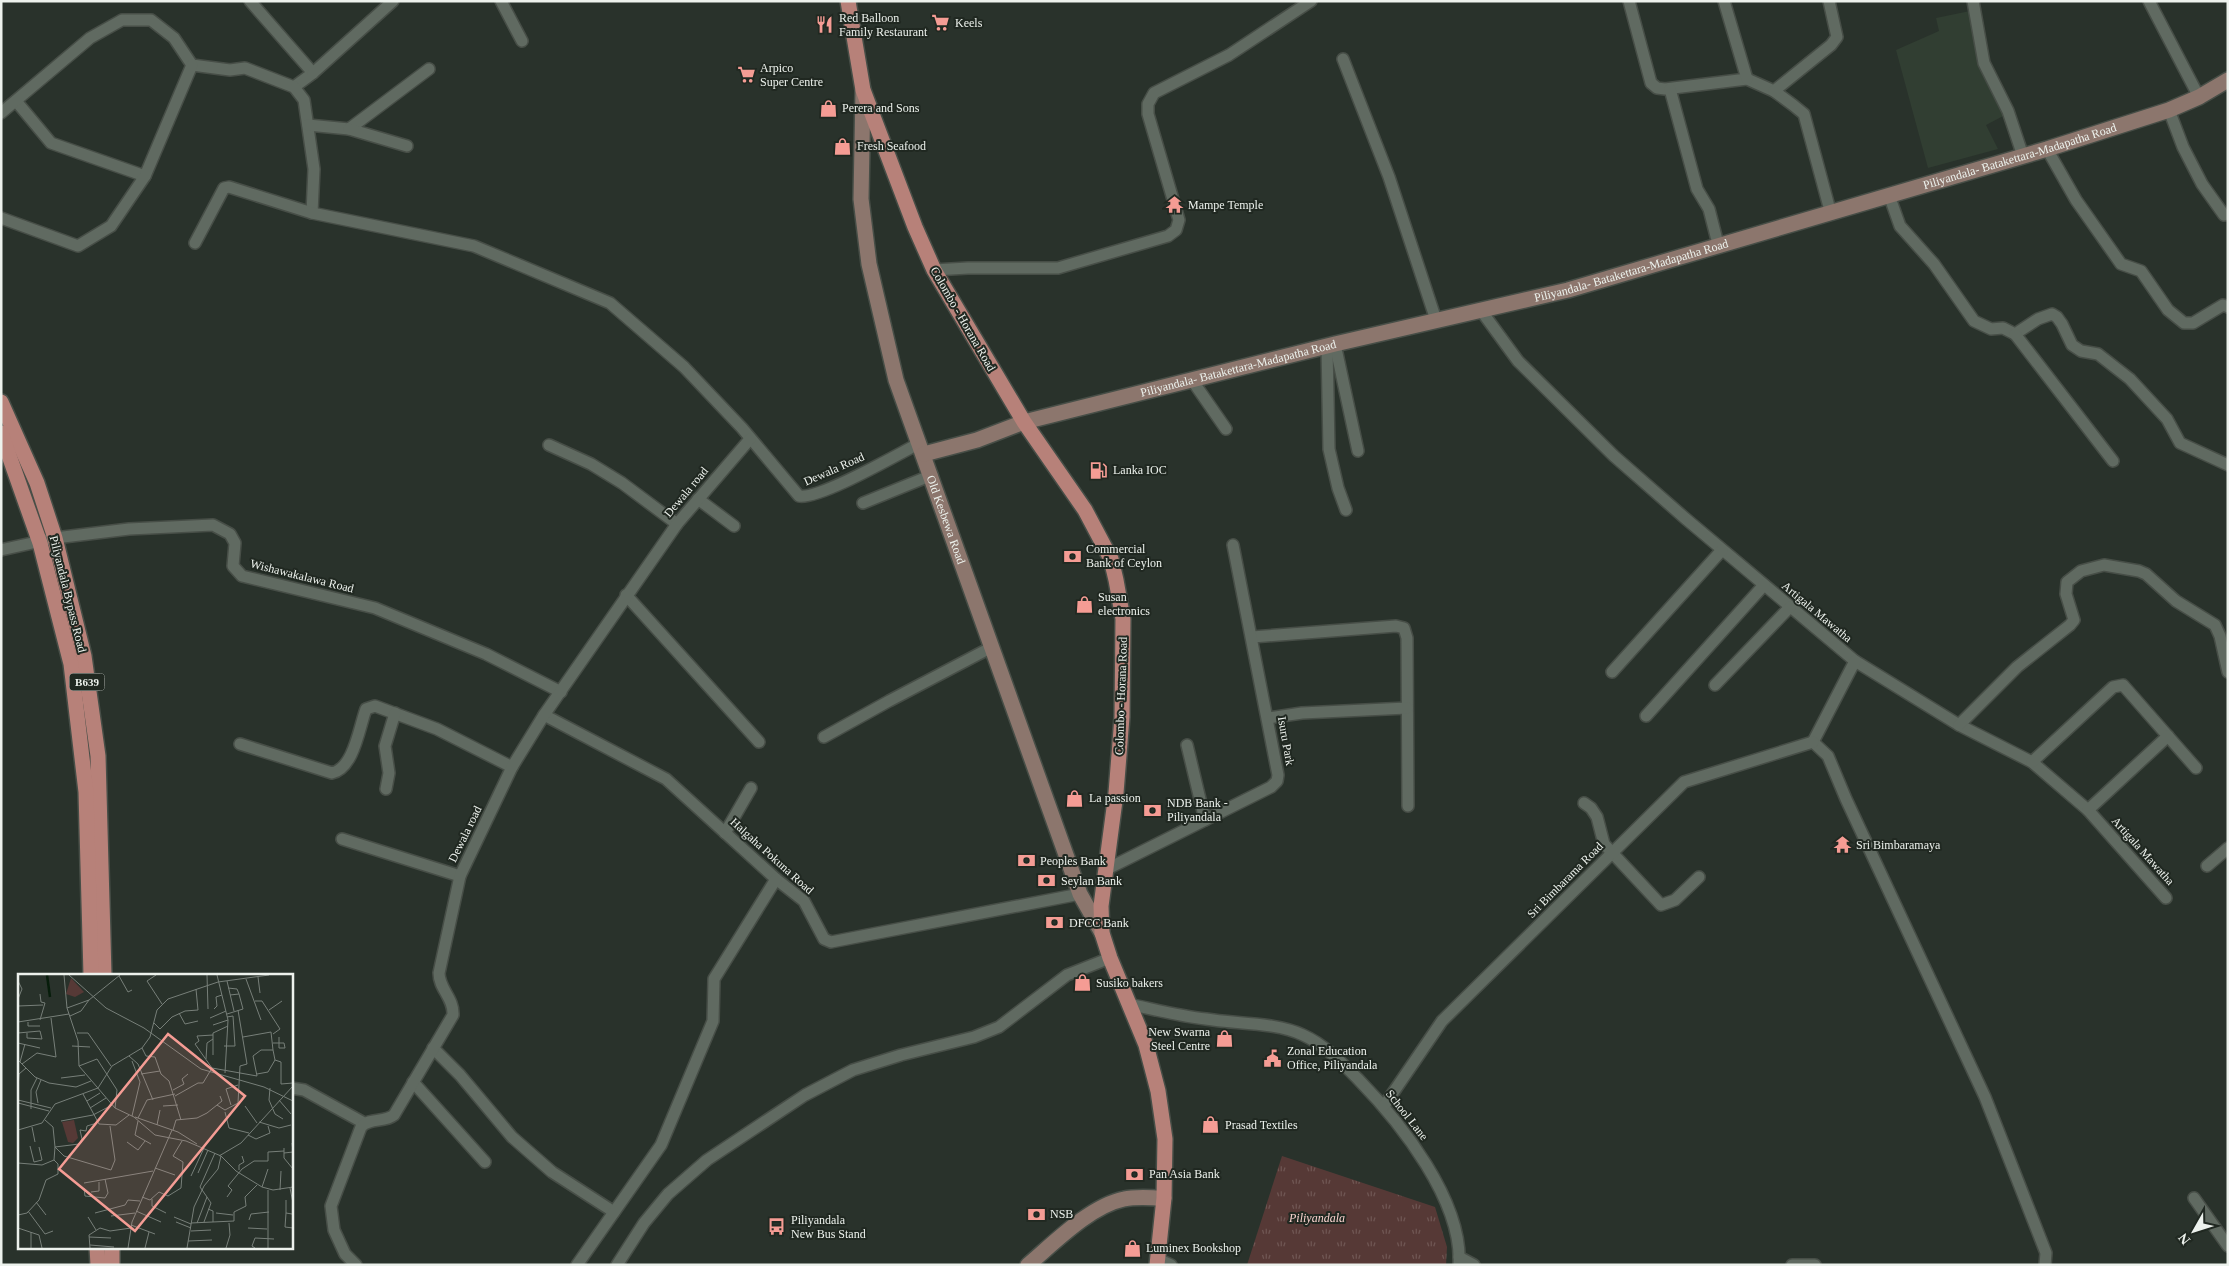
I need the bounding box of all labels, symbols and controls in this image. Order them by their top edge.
place label: Red Balloon Family Restaurant [839,11,928,39]
supermarket icon: Keels [931,13,951,33]
restaurant icon: Red Balloon Family Restaurant [815,15,835,35]
place label: Keels [955,16,983,30]
place label: Arpico Super Centre [760,61,823,89]
supermarket icon: Arpico Super Centre [736,65,756,85]
shop icon: Perera and Sons [818,98,838,118]
place label: Perera and Sons [842,101,920,115]
street label: Piliyandala- Batakettara-Madapatha Road [1921,120,2118,192]
shop icon: Fresh Seafood [833,136,853,156]
place label: Fresh Seafood [857,139,926,153]
temple icon: Mampe Temple [1164,195,1184,215]
place label: Mampe Temple [1188,198,1263,212]
street label: Piliyandala- Batakettara-Madapatha Road [1533,236,1730,305]
street label: Colombo - Horana Road [927,264,999,374]
street label: Piliyandala- Batakettara-Madapatha Road [1139,337,1338,400]
street label: Dewala Road [801,449,867,489]
fuel station icon: Lanka IOC [1089,460,1109,480]
place label: Lanka IOC [1113,463,1167,477]
street label: Dewala road [661,464,711,520]
street label: Old Kesbewa Road [924,473,968,566]
street label: Piliyandala Bypass Road [47,534,89,654]
place label: Commercial Bank of Ceylon [1086,542,1162,570]
bank icon: Commercial Bank of Ceylon [1062,546,1082,566]
street label: Wishawakalawa Road [249,556,355,596]
street label: Artigala Mawatha [1779,579,1855,646]
place label: Susan electronics [1098,590,1150,618]
shop icon: Susan electronics [1074,594,1094,614]
street label: Colombo - Horana Road [1112,637,1130,755]
road number: B639 [70,674,104,690]
street label: Isuru Park [1275,715,1297,767]
shop icon: La passion [1065,788,1085,808]
place label: La passion [1089,791,1141,805]
place label: NDB Bank - Piliyandala [1167,796,1228,824]
bank icon: NDB Bank - Piliyandala [1143,800,1163,820]
street label: Dewala road [445,804,485,864]
street label: Artigala Mawatha [2109,814,2178,888]
street label: Halgaha Pokuna Road [727,815,817,897]
temple icon: Sri Bimbaramaya [1832,835,1852,855]
place label: Sri Bimbaramaya [1856,838,1941,852]
street label: Sri Bimbarama Road [1524,839,1606,921]
bank icon: Peoples Bank [1016,851,1036,871]
place label: Peoples Bank [1040,854,1106,868]
bank icon: Seylan Bank [1037,871,1057,891]
place label: Seylan Bank [1061,874,1122,888]
bank icon: DFCC Bank [1045,913,1065,933]
place label: DFCC Bank [1069,916,1129,930]
shop icon: Susiko bakers [1072,973,1092,993]
inset map [18,974,292,1248]
place label: Susiko bakers [1096,976,1163,990]
place label: New Swarna Steel Centre [1148,1025,1211,1053]
shop icon: New Swarna Steel Centre [1214,1029,1234,1049]
place label: Zonal Education Office, Piliyandala [1287,1044,1378,1072]
public building icon: Zonal Education Office, Piliyandala [1263,1048,1283,1068]
street label: School Lane [1383,1087,1431,1143]
shop icon: Prasad Textiles [1201,1115,1221,1135]
place label: Prasad Textiles [1225,1118,1298,1132]
bank icon: Pan Asia Bank [1125,1164,1145,1184]
place label: Pan Asia Bank [1149,1167,1220,1181]
bank icon: NSB [1026,1204,1046,1224]
north arrow [2169,1206,2219,1256]
place label: NSB [1050,1207,1073,1221]
park label: Piliyandala [1288,1211,1345,1225]
place label: Piliyandala New Bus Stand [791,1213,866,1241]
bus stop icon: Piliyandala New Bus Stand [767,1217,787,1237]
text: N [2175,1230,2193,1248]
shop icon: Luminex Bookshop [1122,1238,1142,1258]
place label: Luminex Bookshop [1146,1241,1241,1255]

